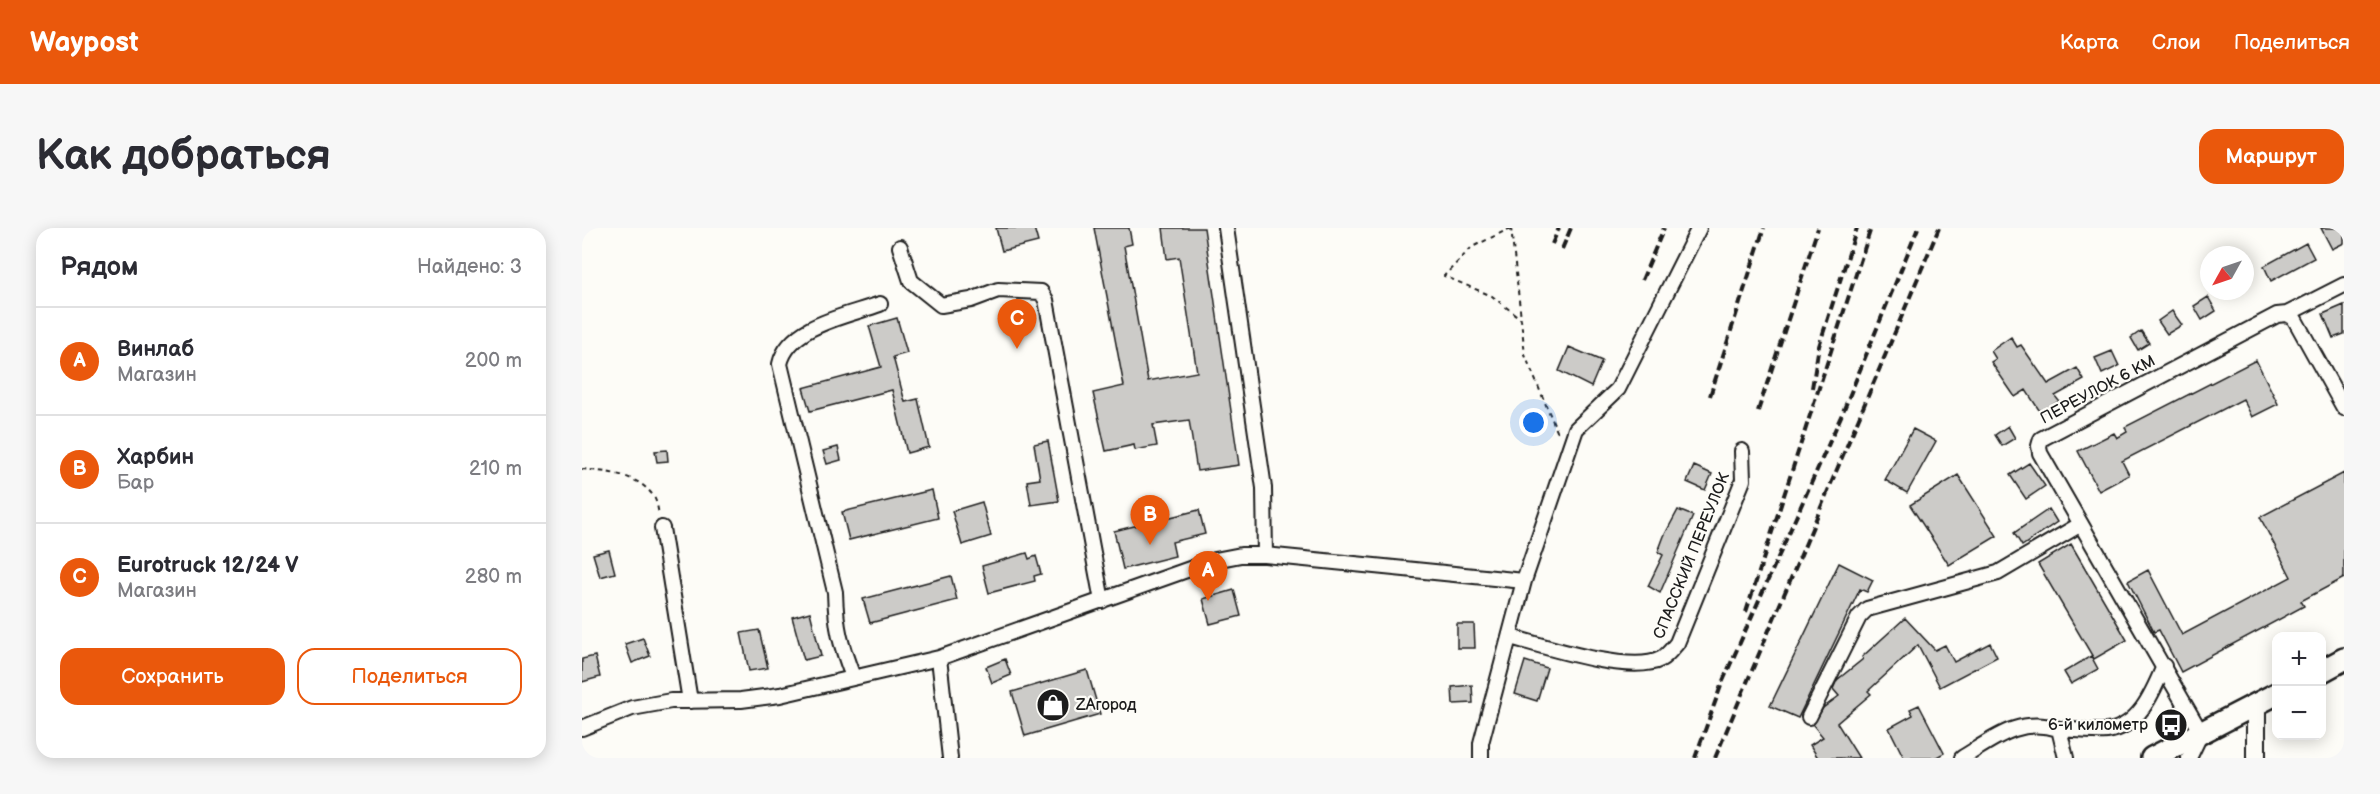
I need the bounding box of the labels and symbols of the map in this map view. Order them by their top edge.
north arrow [2200,246,2254,300]
pin: C [998,300,1036,349]
street label: ПЕРЕУЛОК 6 КМ [2037,352,2159,428]
your location [1519,408,1548,437]
street label: СПАССКИЙ ПЕРЕУЛОК [1650,469,1734,642]
pin: B [1130,496,1170,545]
pin: A [1188,552,1228,601]
shop icon: ZAгород [1035,687,1071,723]
place label: ZAгород [1075,696,1137,715]
bus stop icon: 6-й километр [2153,707,2189,743]
place label: 6-й километр [2048,716,2148,735]

